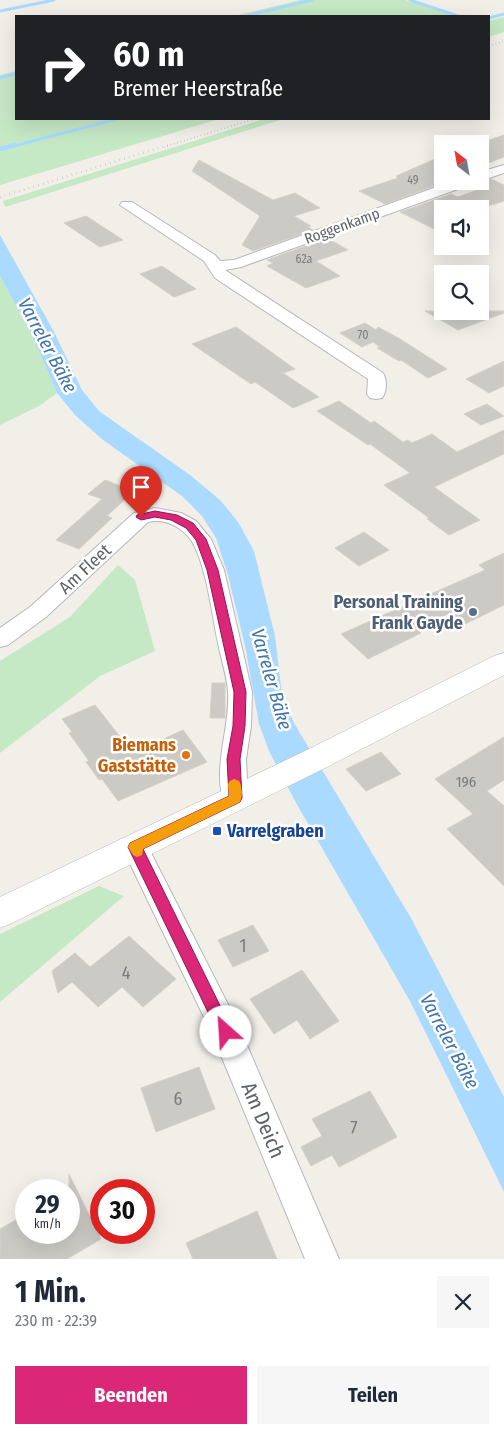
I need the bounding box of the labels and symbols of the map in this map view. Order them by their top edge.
north arrow [434,135,489,190]
house number: 49 [407,173,419,187]
street label: Roggenkamp [302,204,382,248]
house number: 62a [296,252,313,266]
water label: Varreler Bäke [13,294,82,397]
house number: 70 [358,328,368,342]
pin [120,466,162,517]
street label: Am Fleet [54,539,116,599]
place label: Personal Training Frank Gayde [333,591,463,634]
marker: Personal Training Frank Gayde [467,606,479,618]
water label: Varreler Bäke [246,626,297,732]
place label: Biemans Gaststätte [98,734,176,777]
marker: Biemans Gaststätte [180,749,192,761]
house number: 196 [456,773,476,791]
place label: Varrelgraben [226,820,324,842]
marker: Varrelgraben [211,825,223,837]
house number: 1 [239,935,247,957]
house number: 4 [122,962,131,984]
water label: Varreler Bäke [415,990,484,1093]
position arrow [199,1005,251,1057]
street label: Am Deich [235,1078,291,1162]
house number: 6 [174,1088,183,1110]
house number: 7 [350,1117,358,1139]
speed limit sign: 30 [90,1179,155,1244]

